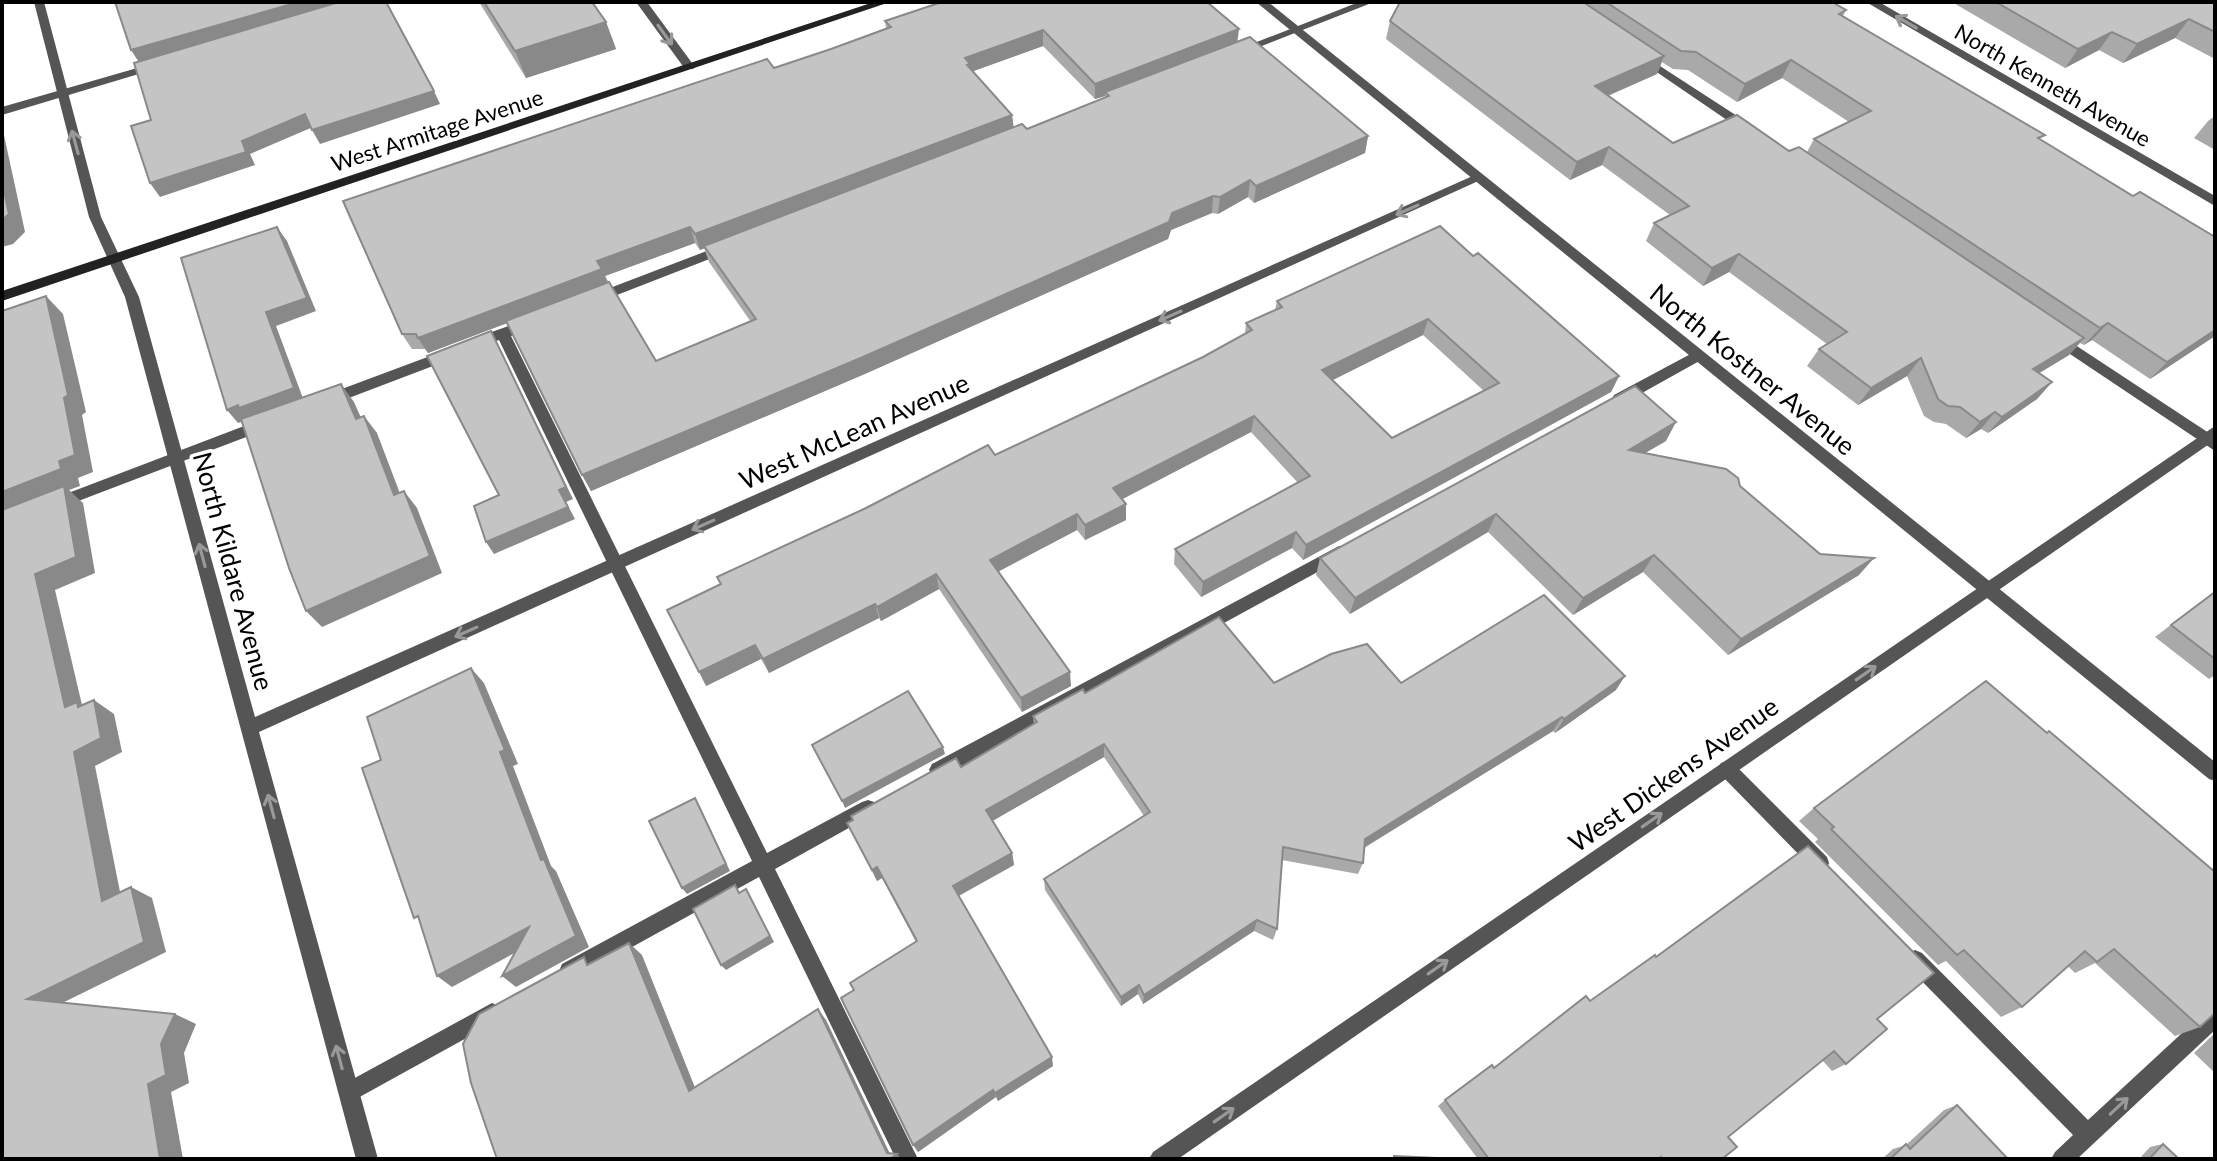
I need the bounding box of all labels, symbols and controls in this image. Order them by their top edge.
one-way arrow [1894,14,1918,29]
street label: North Kenneth Avenue [1950,18,2156,152]
one-way arrow [657,23,673,45]
street label: West Armitage Avenue [328,83,546,177]
one-way arrow [67,129,82,155]
one-way arrow [1396,203,1420,218]
street label: North Kostner Avenue [1644,276,1862,462]
one-way arrow [1158,309,1182,324]
street label: West McLean Avenue [734,366,974,496]
street label: North Kildare Avenue [187,448,281,694]
one-way arrow [691,519,716,534]
one-way arrow [194,543,209,569]
one-way arrow [454,625,478,640]
one-way arrow [1855,665,1877,681]
street label: West Dickens Avenue [1562,690,1784,858]
one-way arrow [262,793,277,819]
one-way arrow [1641,812,1663,828]
one-way arrow [1427,959,1449,975]
one-way arrow [331,1044,346,1070]
one-way arrow [2109,1097,2129,1115]
one-way arrow [1212,1107,1234,1123]

